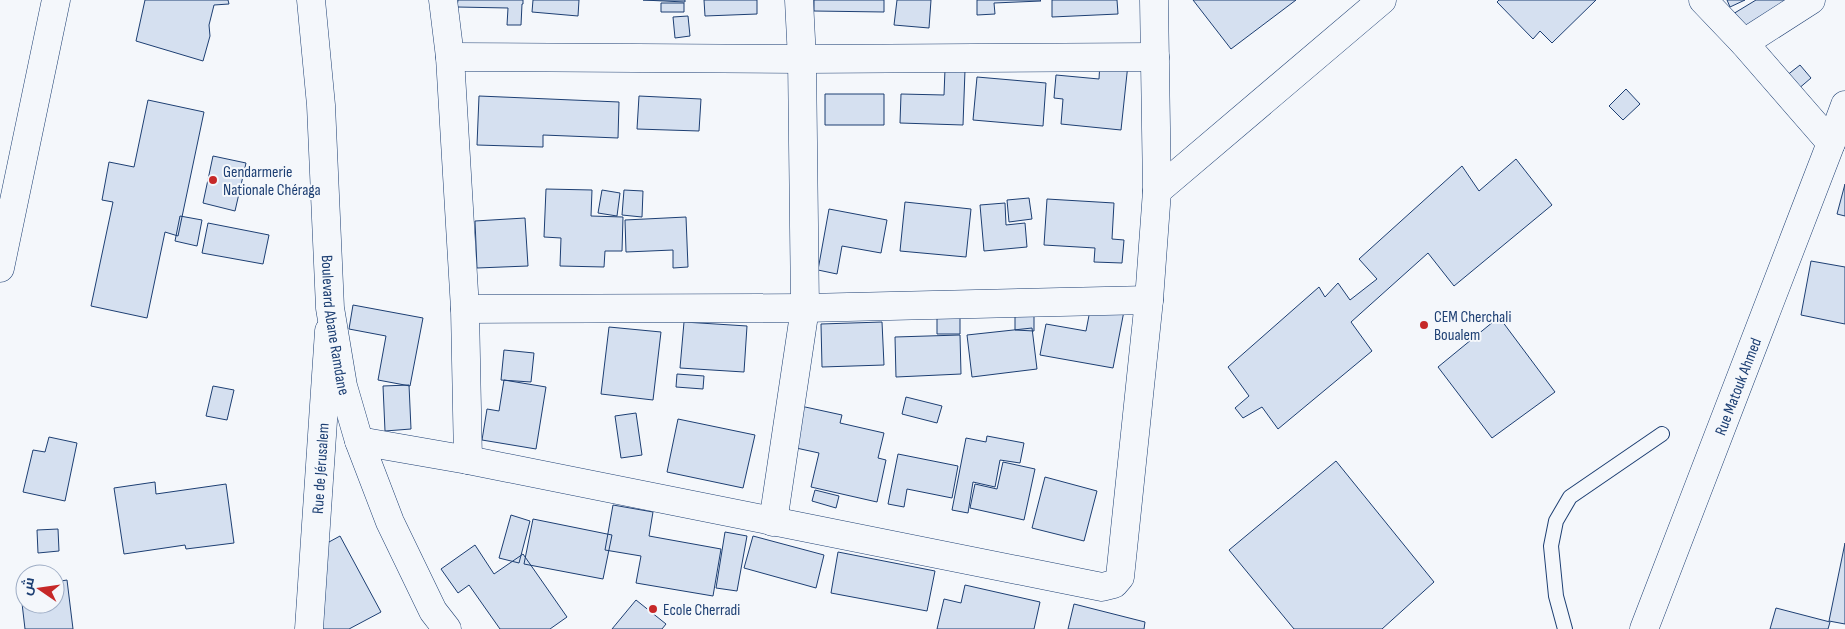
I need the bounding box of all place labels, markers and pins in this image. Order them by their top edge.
place label: Gendarmerie Nationale Chéraga [223,163,321,200]
marker: Gendarmerie Nationale Chéraga [207,174,219,186]
place label: CEM Cherchali Boualem [1434,308,1511,345]
marker: CEM Cherchali Boualem [1418,319,1430,331]
place label: Ecole Cherradi [663,601,740,620]
marker: Ecole Cherradi [647,603,659,615]

